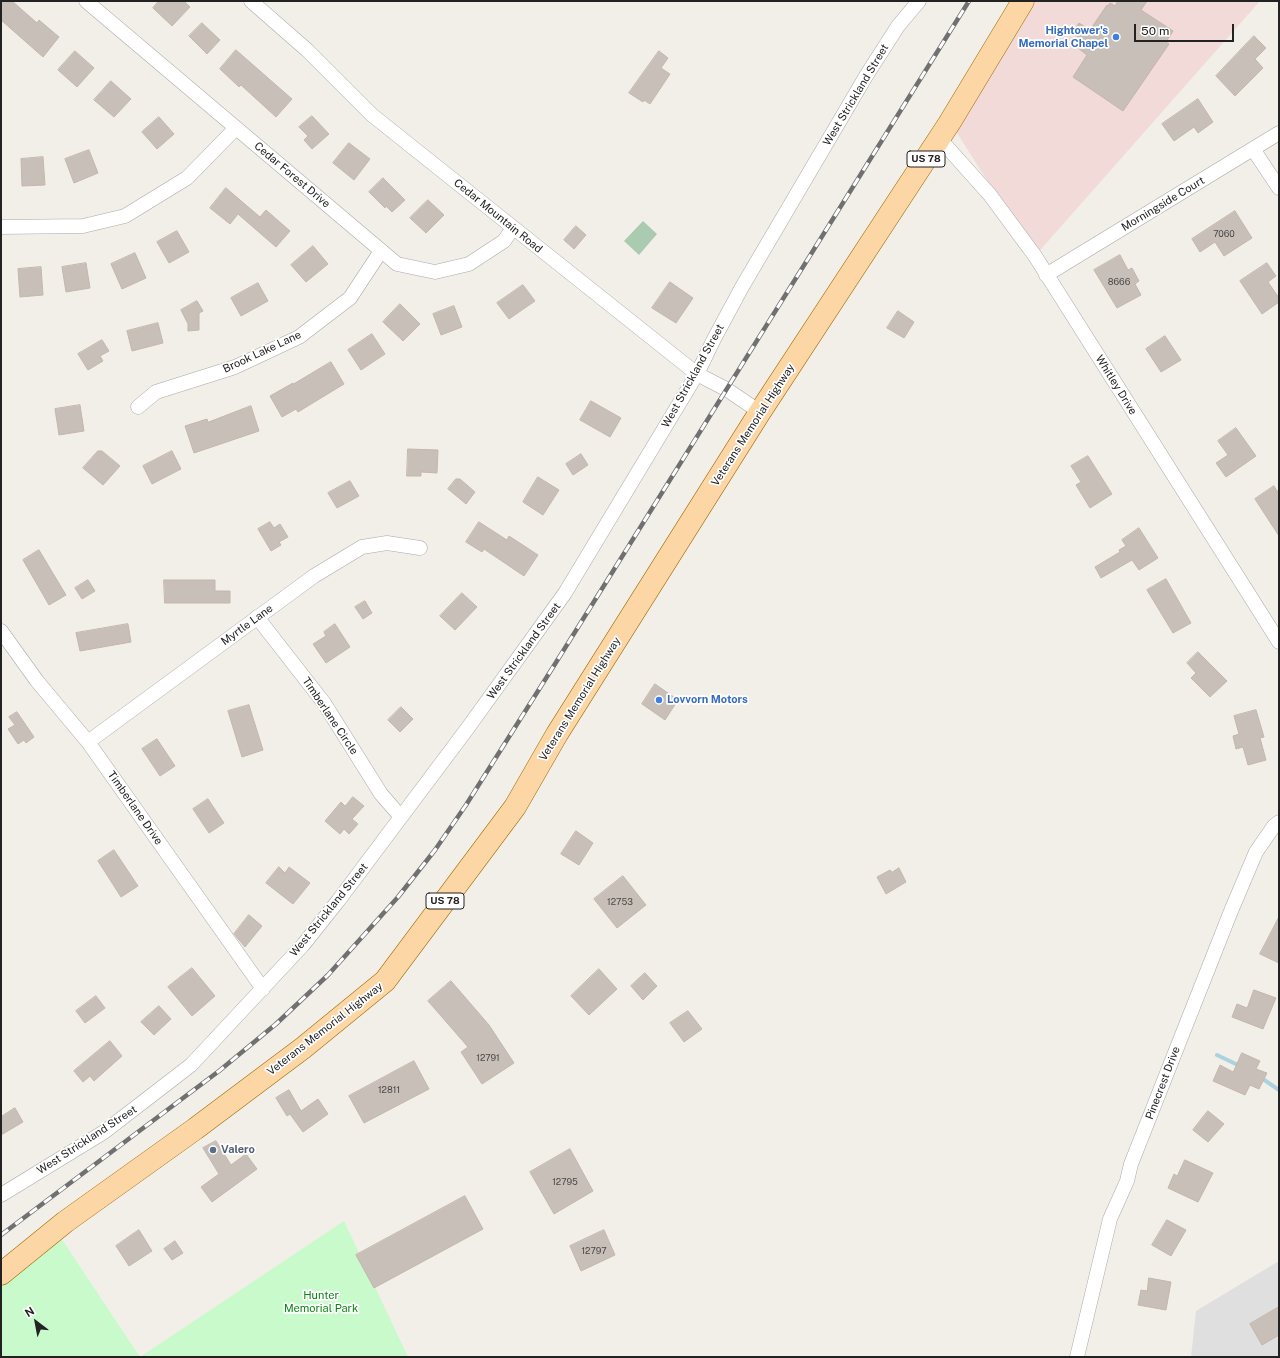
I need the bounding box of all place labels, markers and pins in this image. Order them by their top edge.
place label: Hightower's Memorial Chapel [1018,24,1108,50]
marker: Hightower's Memorial Chapel [1111,32,1121,42]
place label: Lovvorn Motors [667,693,748,707]
marker: Lovvorn Motors [654,695,664,705]
place label: Valero [221,1143,255,1157]
marker: Valero [208,1145,218,1155]

